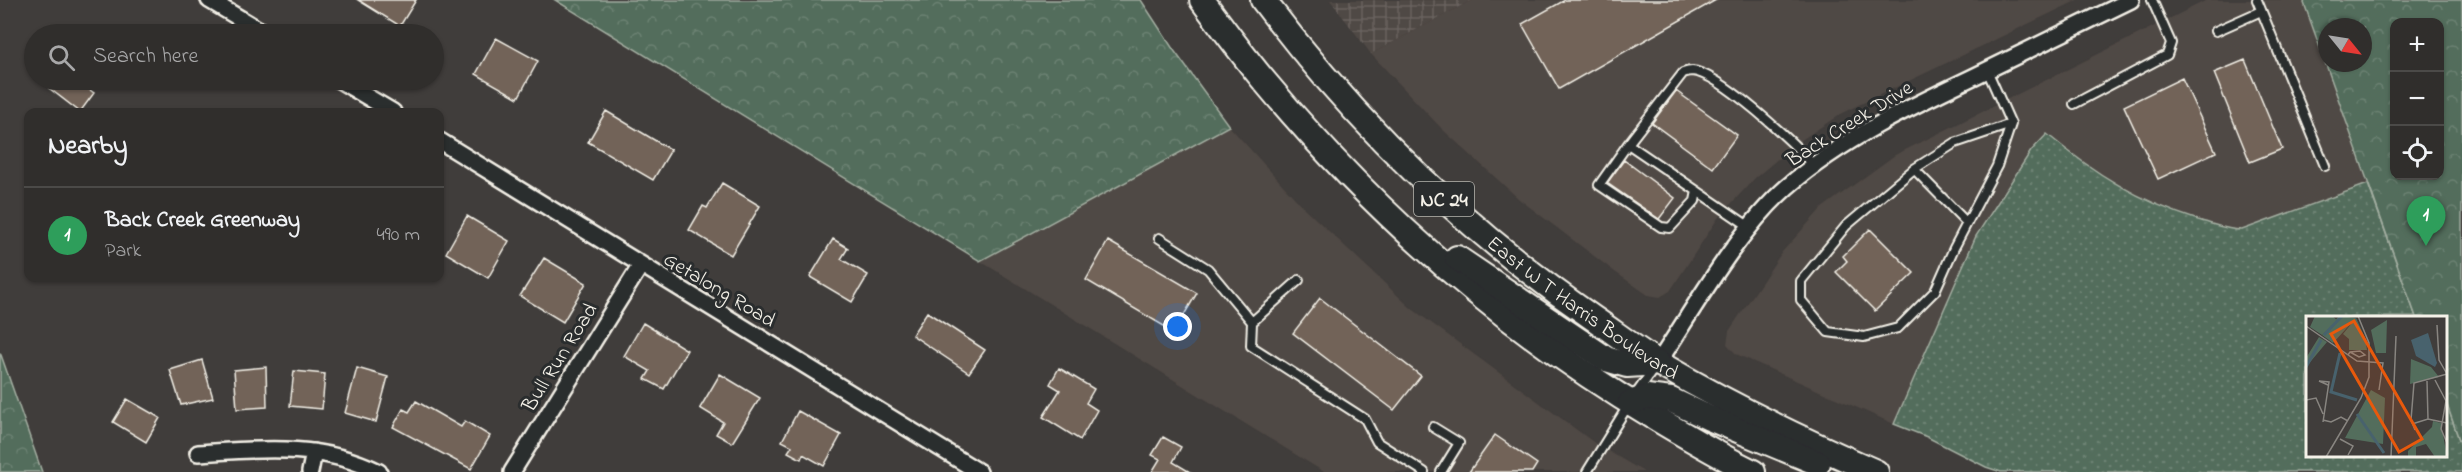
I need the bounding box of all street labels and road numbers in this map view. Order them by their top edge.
street label: Back Creek Drive [1780,73,1920,176]
road number: NC 24 [1414,182,1474,216]
street label: East W T Harris Boulevard [1479,230,1684,389]
street label: Getalong Road [656,245,781,338]
street label: Bull Run Road [515,298,606,419]

